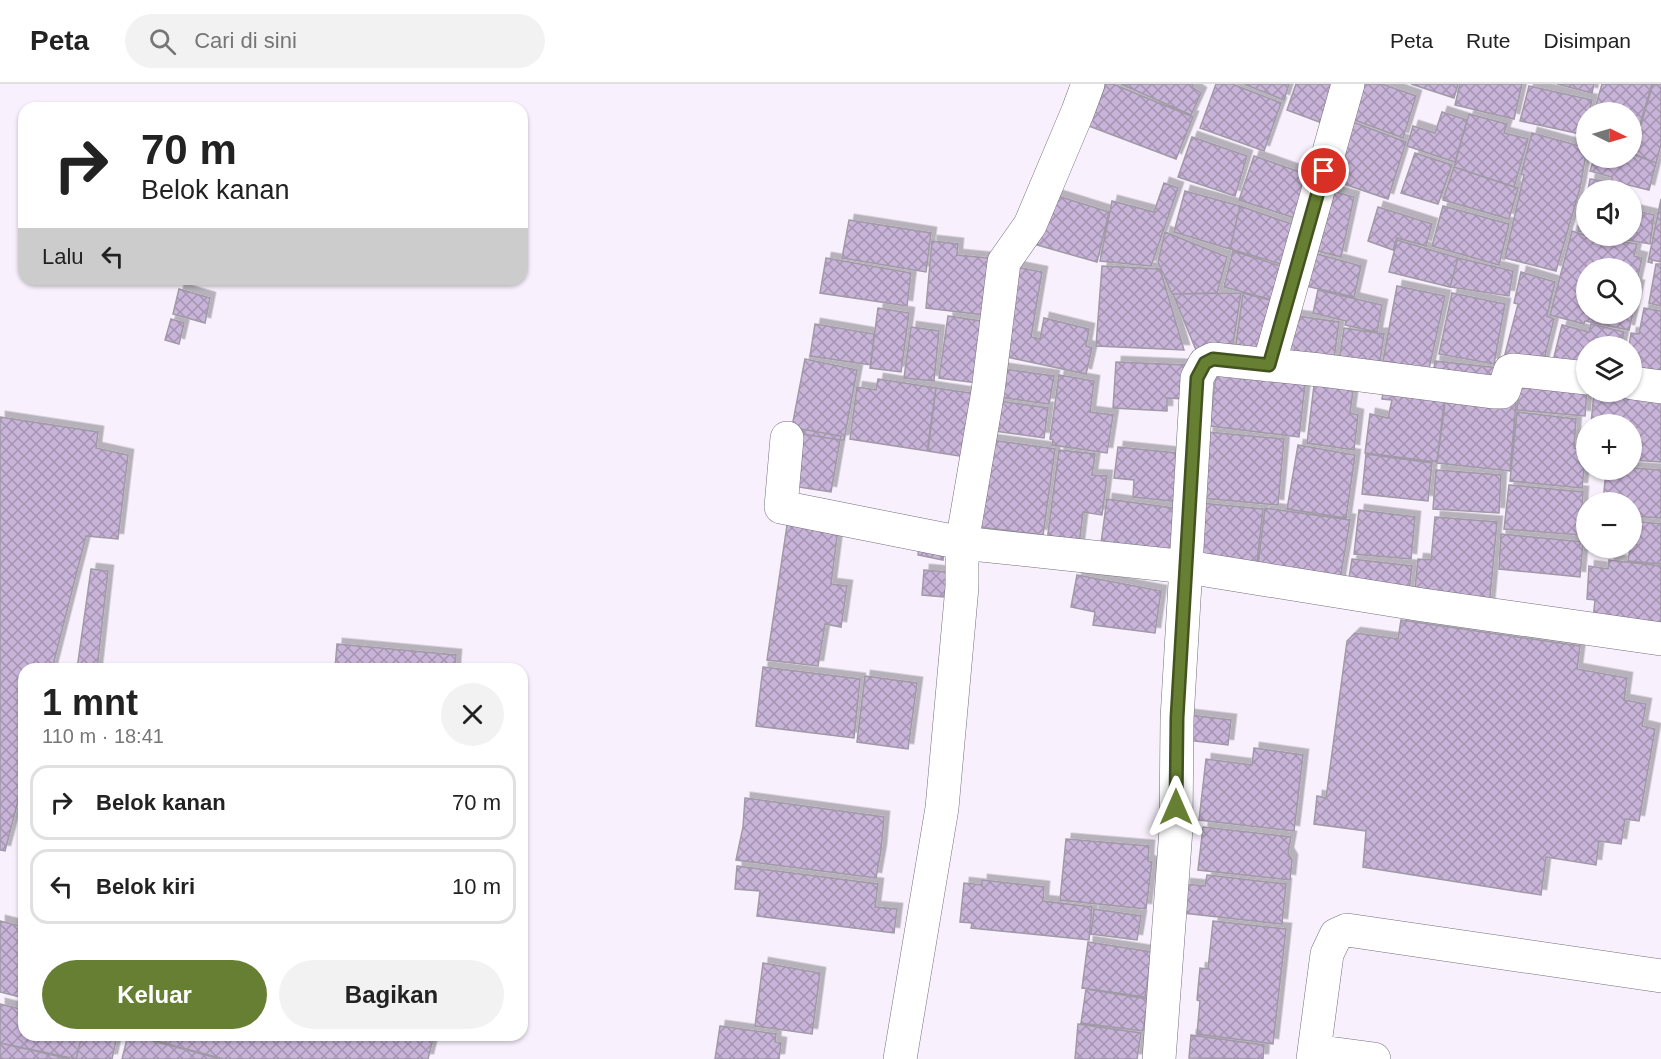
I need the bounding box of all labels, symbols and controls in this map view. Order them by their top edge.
search box [125,14,545,68]
text: Peta [30,25,89,56]
icon: search [146,25,179,58]
text: Cari di sini [194,28,297,53]
text: Peta [1390,29,1433,52]
text: Rute [1466,29,1510,52]
text: Disimpan [1543,29,1631,52]
north arrow [1576,102,1642,168]
map controls [1576,102,1642,558]
icon: right [42,126,120,204]
text: 70 m [141,126,237,173]
pin [1298,145,1349,196]
icon: arrive [1307,154,1340,187]
text: Belok kanan [141,175,290,205]
button: sound [1576,180,1642,246]
icon: left [96,240,129,273]
text: Lalu [42,244,84,269]
button: search [1576,258,1642,324]
button: layers [1576,336,1642,402]
button: + [1576,414,1642,480]
button: − [1576,492,1642,558]
text: 1 mnt [42,682,138,723]
button: close [441,683,504,746]
text: 110 m · 18:41 [42,725,164,747]
position arrow [1144,775,1208,839]
icon: right [45,786,78,819]
text: Belok kanan [96,790,226,815]
text: 70 m [452,790,501,815]
icon: left [45,870,78,903]
text: Belok kiri [96,874,195,899]
text: 10 m [452,874,501,899]
button: Keluar [42,960,267,1029]
button: Bagikan [279,960,504,1029]

